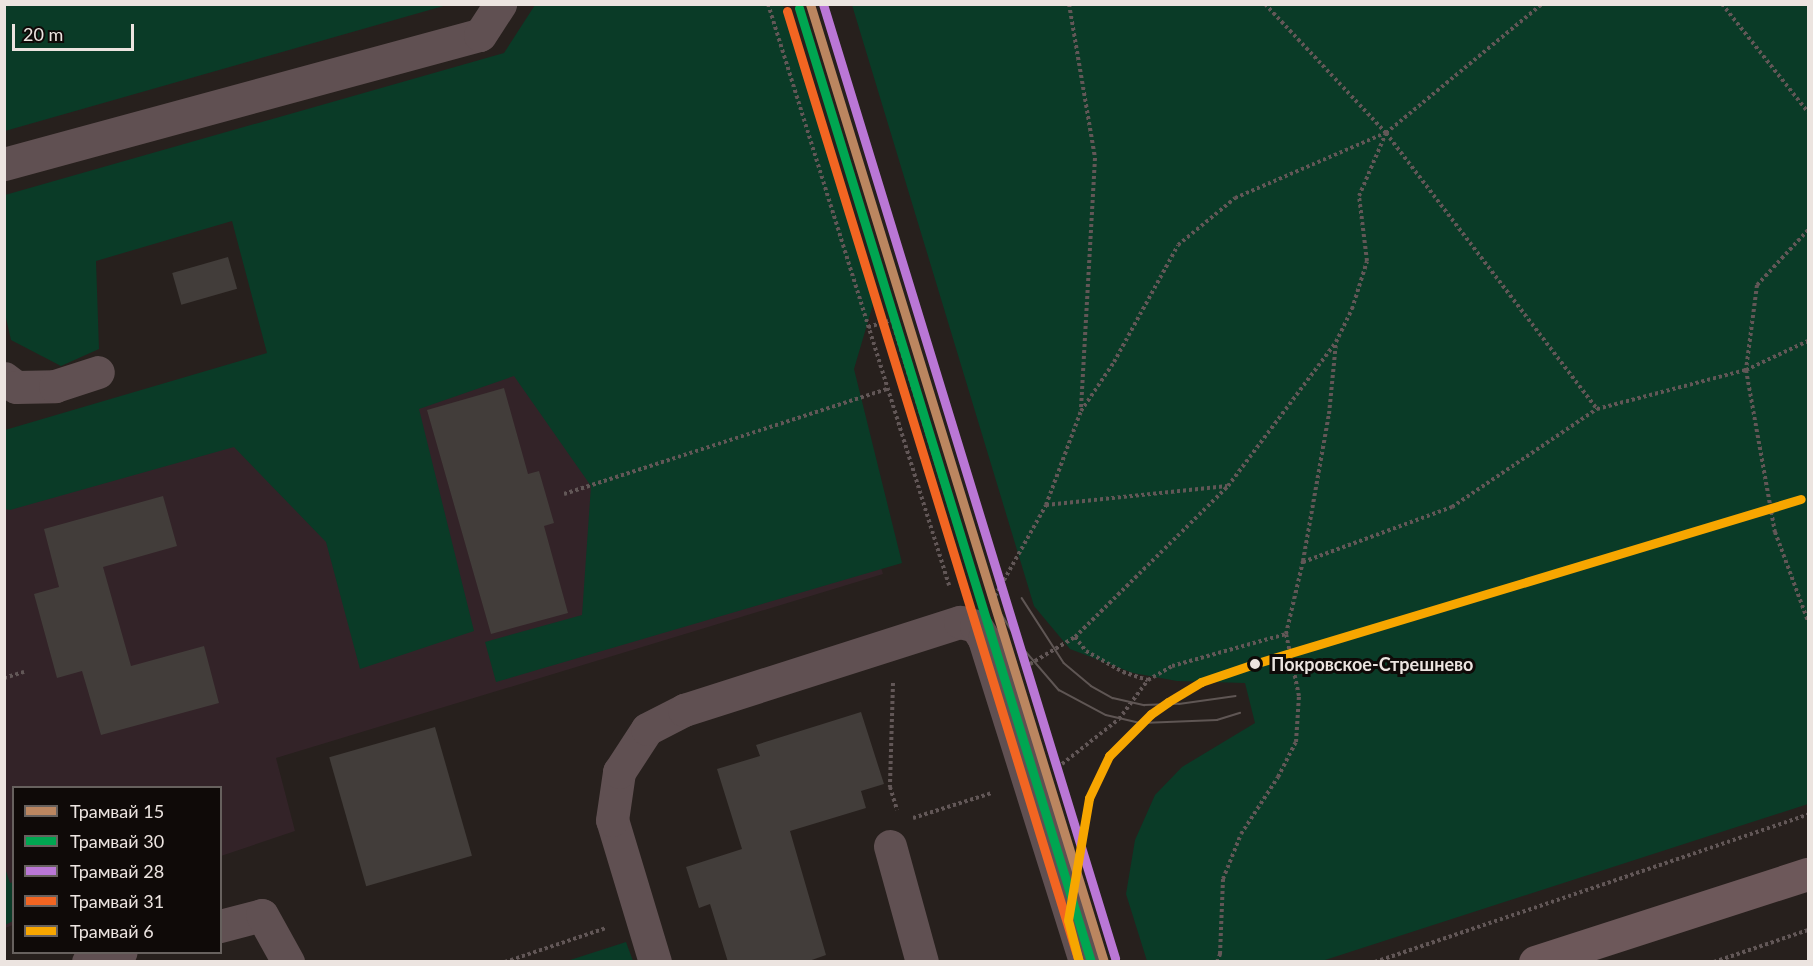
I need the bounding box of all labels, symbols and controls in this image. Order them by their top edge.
scale bar [15,12,136,50]
text: 20 m [23,23,63,45]
marker: Покровское-Стрешнево [1244,653,1266,675]
place label: Покровское-Стрешнево [1271,653,1473,675]
legend [12,786,222,954]
text: Трамвай 15 [70,800,164,822]
text: Трамвай 30 [70,830,164,852]
text: Трамвай 28 [70,860,164,882]
text: Трамвай 31 [70,890,164,912]
text: Трамвай 6 [70,920,154,942]

